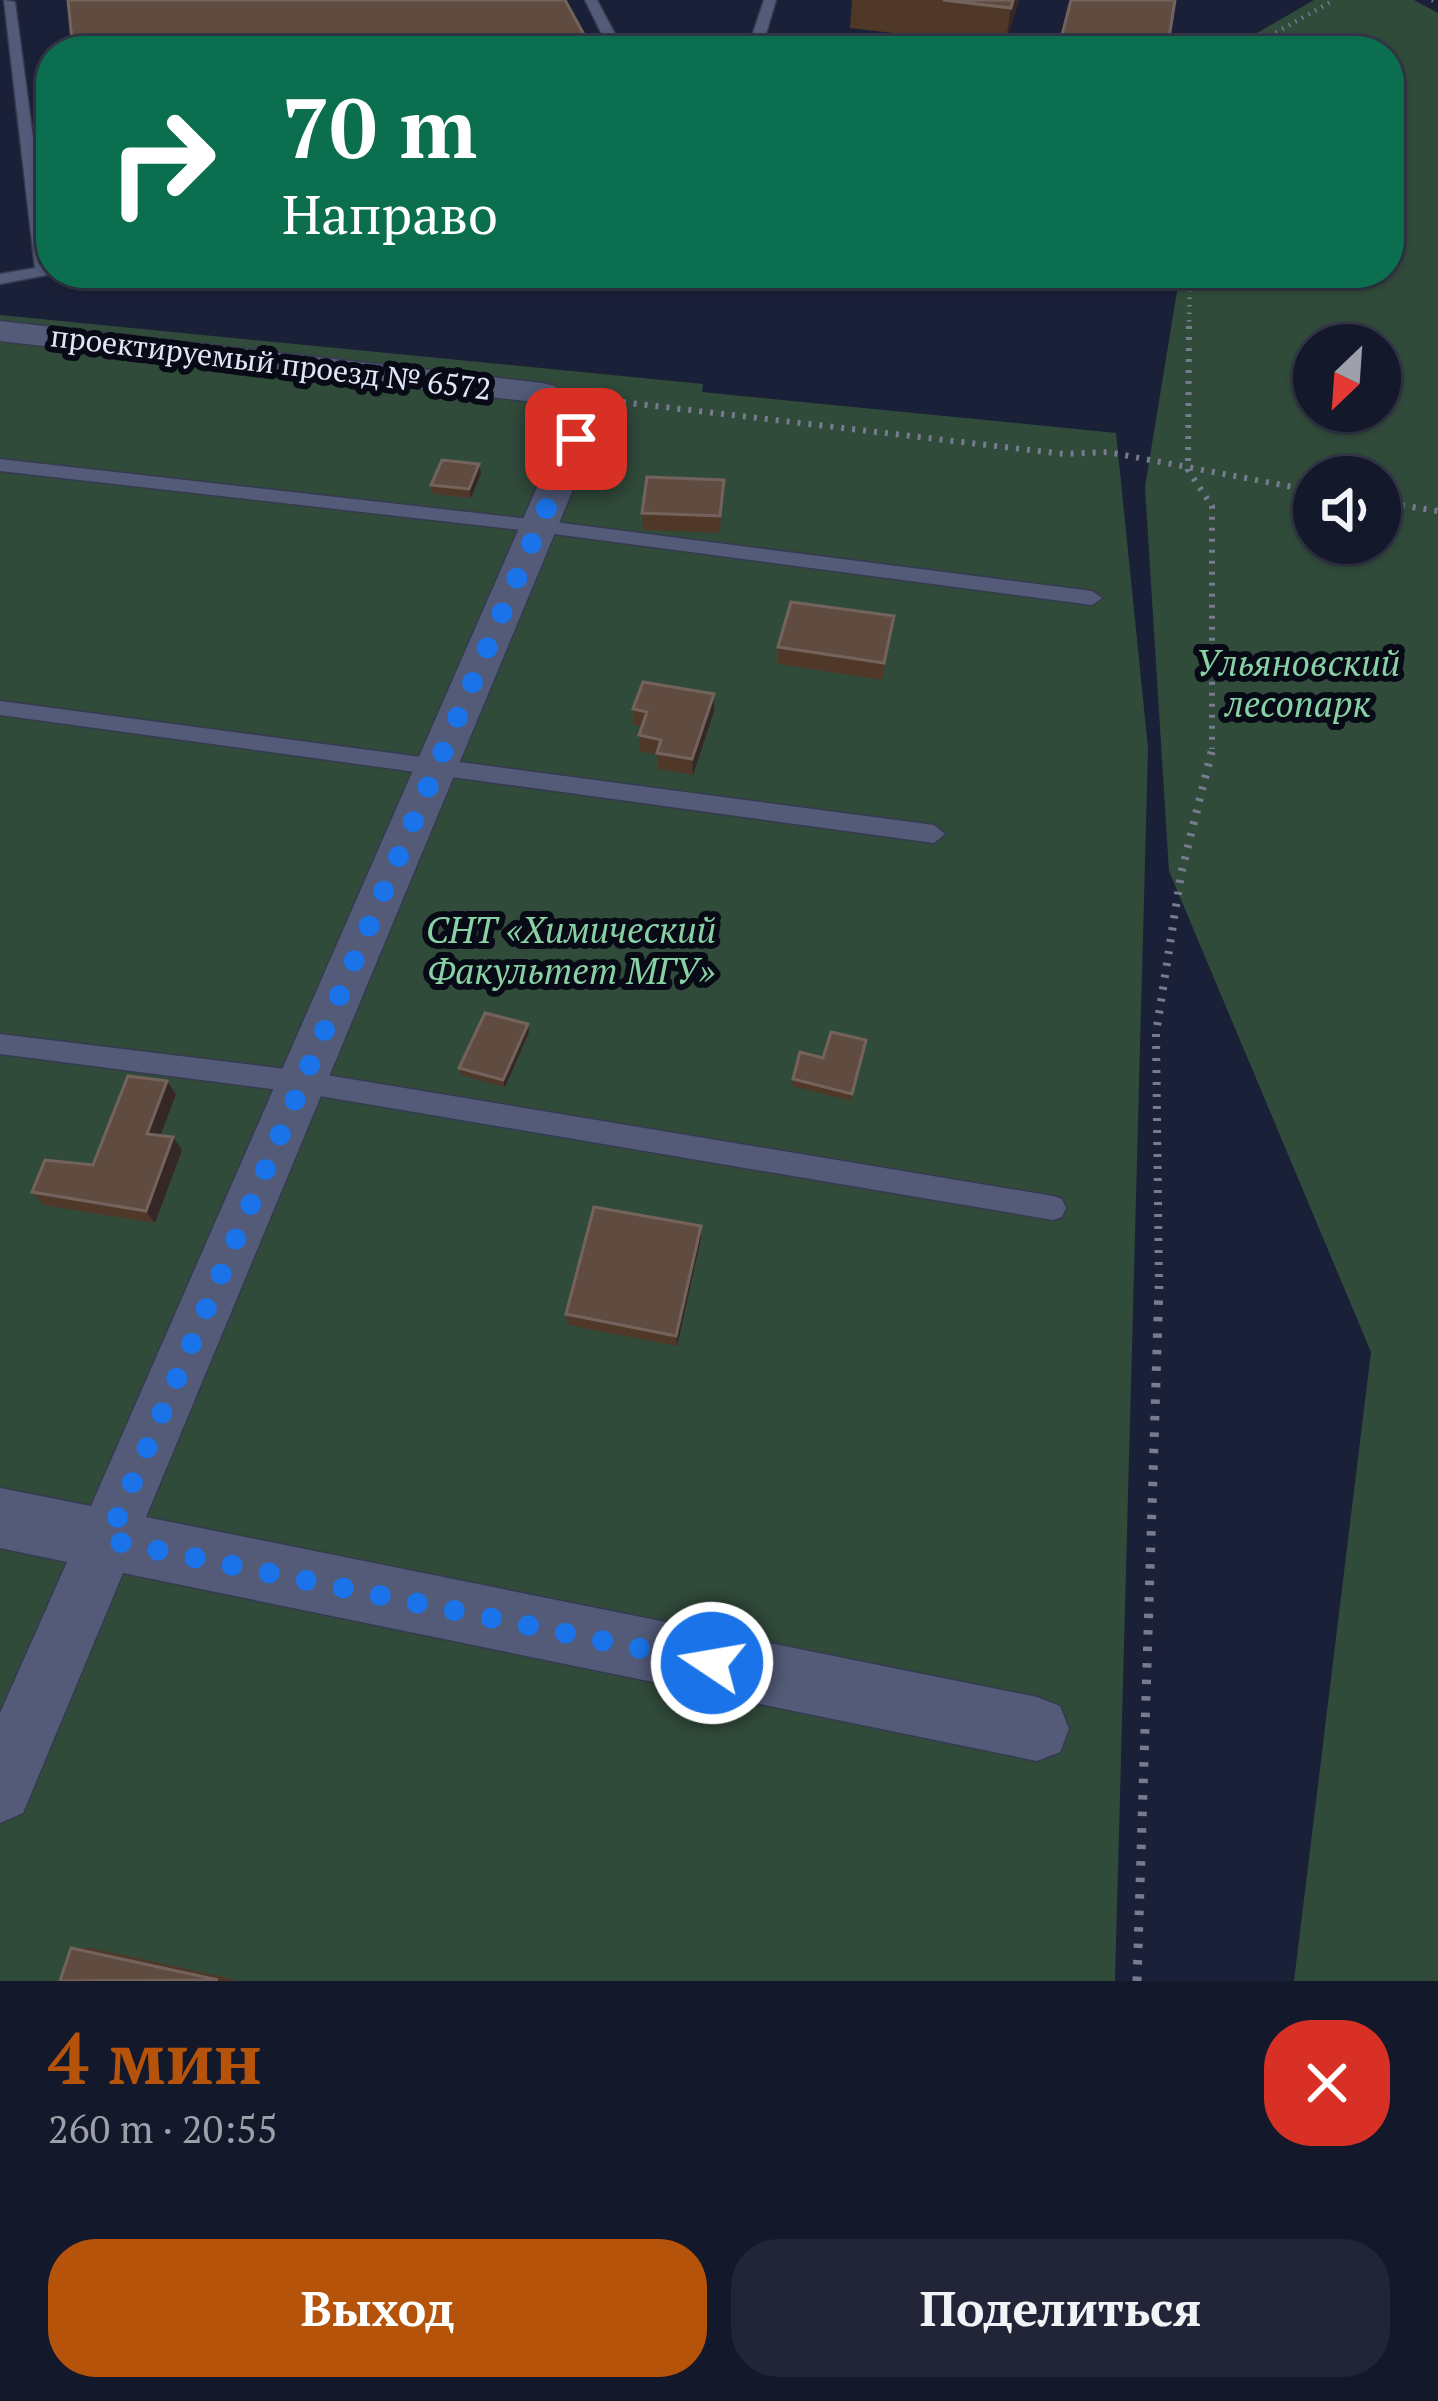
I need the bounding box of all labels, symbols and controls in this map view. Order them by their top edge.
text: 70 m [282,71,477,182]
icon: right [84,84,240,240]
text: Направо [282,178,498,249]
street label: проектируемый проезд № 6572 [48,315,494,409]
north arrow [1293,324,1401,432]
map controls [1293,324,1401,564]
pin [525,388,627,490]
icon: arrive [543,406,609,472]
button: sound [1293,456,1401,564]
park label: Ульяновский лесопарк [1196,639,1400,727]
park label: СНТ «Химический Факультет МГУ» [426,906,716,994]
position arrow [649,1600,775,1726]
text: 4 мин [48,2009,262,2105]
button: close [1264,2020,1390,2146]
text: 260 m · 20:55 [48,2102,278,2154]
button: Выход [48,2239,707,2377]
button: Поделиться [731,2239,1390,2377]

